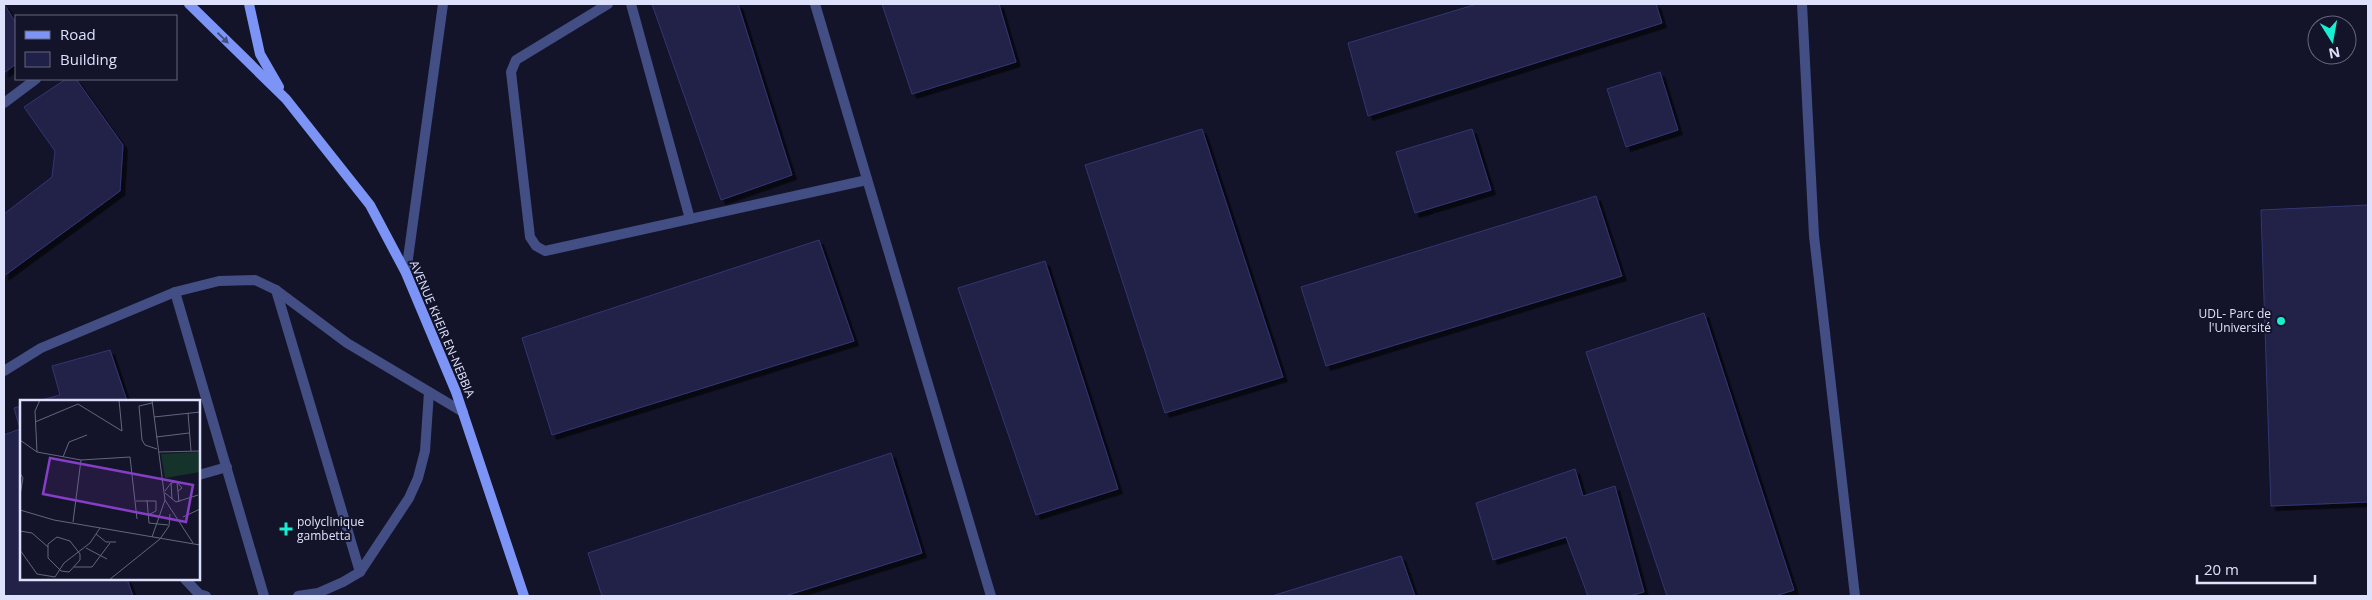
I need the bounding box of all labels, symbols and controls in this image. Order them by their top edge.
legend [15,15,178,80]
north arrow [2307,15,2357,65]
text: Road [60,24,96,44]
one-way arrow [217,32,229,44]
text: N [2327,43,2342,64]
text: Building [60,49,117,69]
street label: AVENUE KHEIR EN-NEBBIA [406,258,479,400]
place label: UDL- Parc de l'Université [2199,305,2271,336]
marker: UDL- Parc de l'Université [2275,315,2287,327]
inset map [20,400,200,580]
place label: polyclinique gambetta [297,513,364,544]
marker: polyclinique gambetta [279,522,293,536]
scale bar [2197,552,2314,584]
text: 20 m [2204,559,2239,579]

